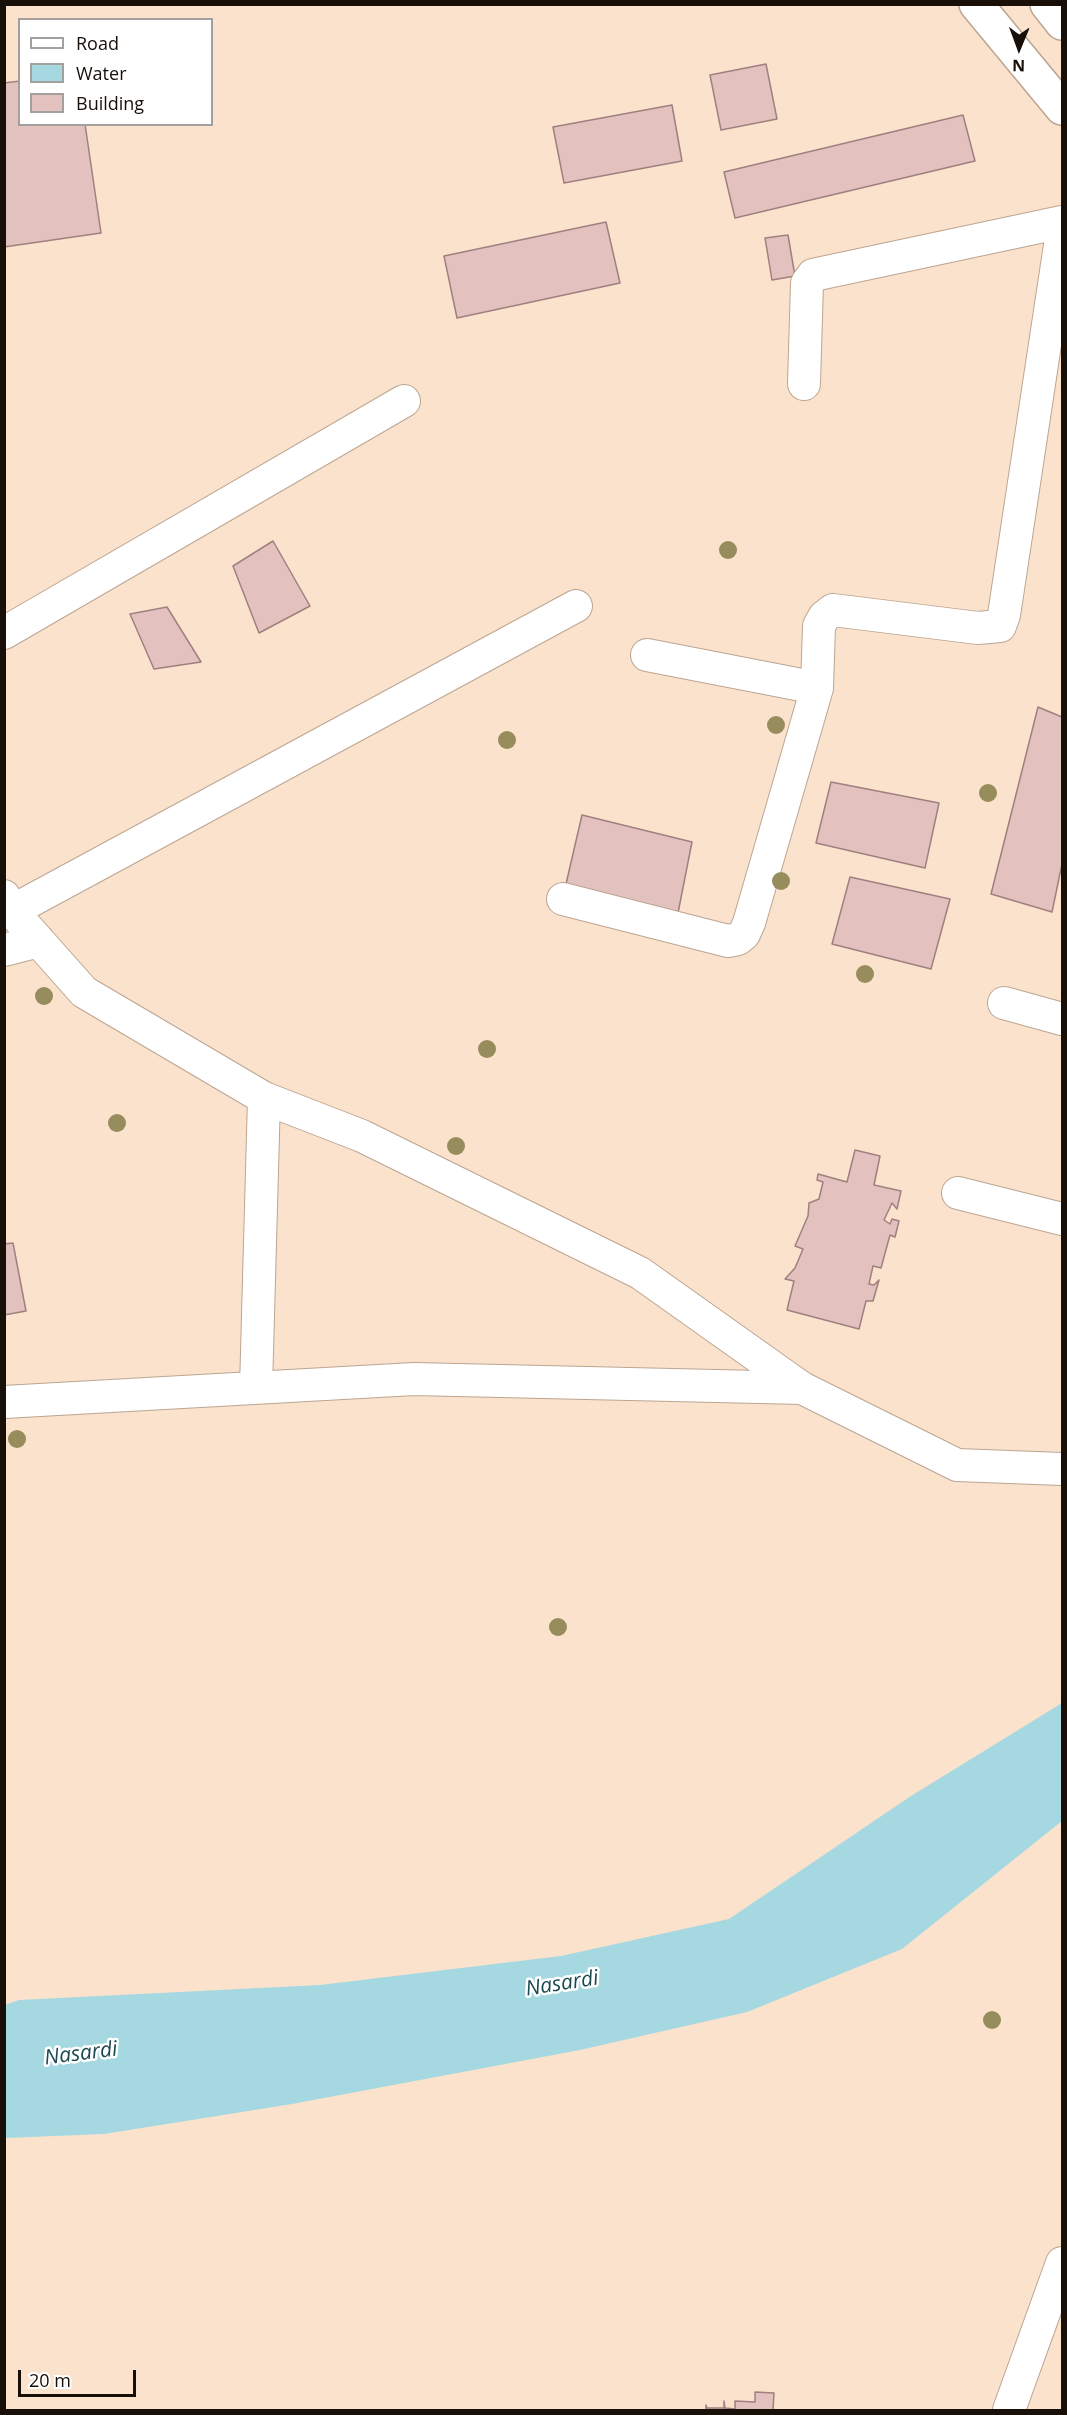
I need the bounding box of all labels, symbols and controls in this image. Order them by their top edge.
legend [18,18,213,126]
north arrow [989,18,1049,78]
text: Road [76,31,119,55]
text: N [1012,55,1025,77]
text: Water [76,61,127,85]
text: Building [76,91,144,115]
water label: Nasardi [524,1966,600,2002]
water label: Nasardi [43,2037,119,2071]
scale bar [21,2358,140,2396]
text: 20 m [29,2368,71,2392]

